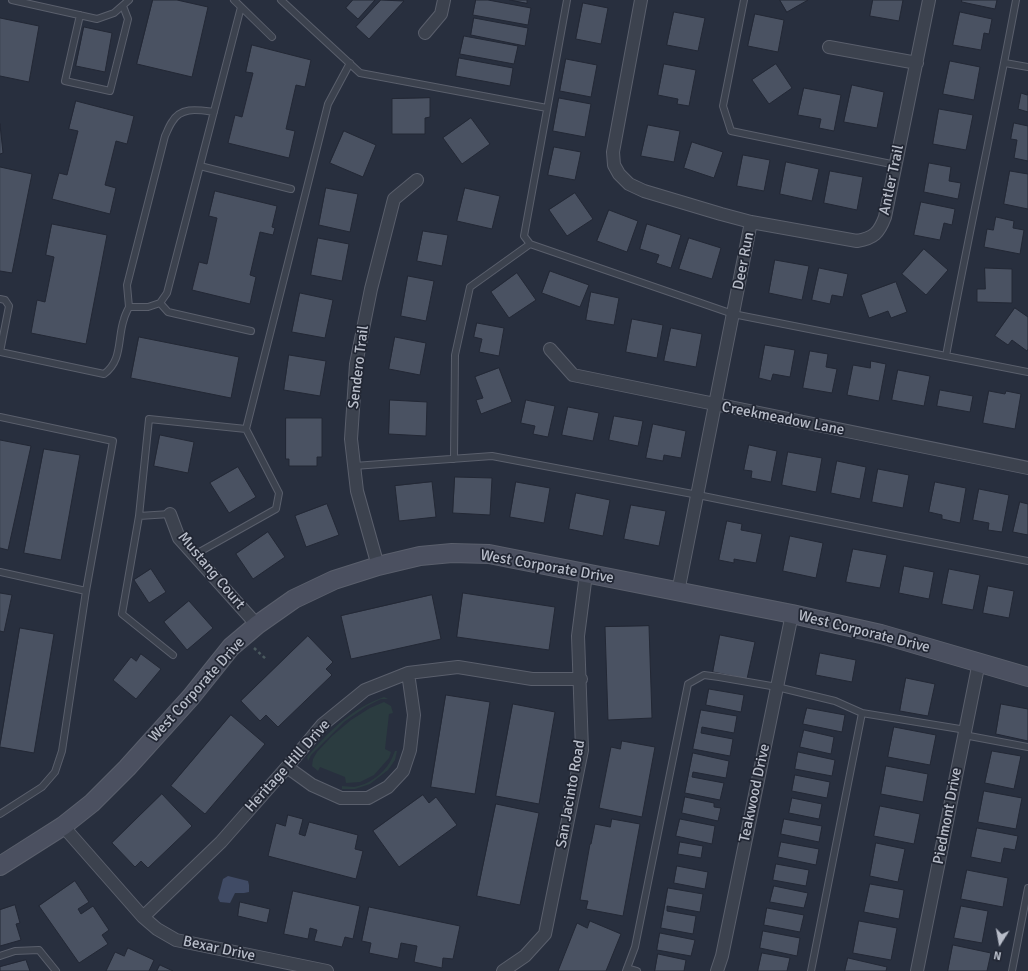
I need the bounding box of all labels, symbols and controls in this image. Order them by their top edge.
street label: Antler Trail [876,143,908,217]
street label: Deer Run [730,231,758,291]
street label: Sendero Trail [345,324,373,410]
street label: Creekmeadow Lane [720,398,846,440]
street label: Mustang Court [174,529,248,613]
street label: West Corporate Drive [479,546,615,588]
street label: West Corporate Drive [796,607,932,657]
street label: West Corporate Drive [145,634,249,746]
street label: Heritage Hill Drive [242,716,334,816]
street label: San Jacinto Road [553,739,589,849]
street label: Teakwood Drive [736,742,774,844]
street label: Piedmont Drive [930,766,966,866]
north arrow [980,923,1020,963]
street label: Bexar Drive [181,933,257,965]
text: N [993,948,1003,962]

